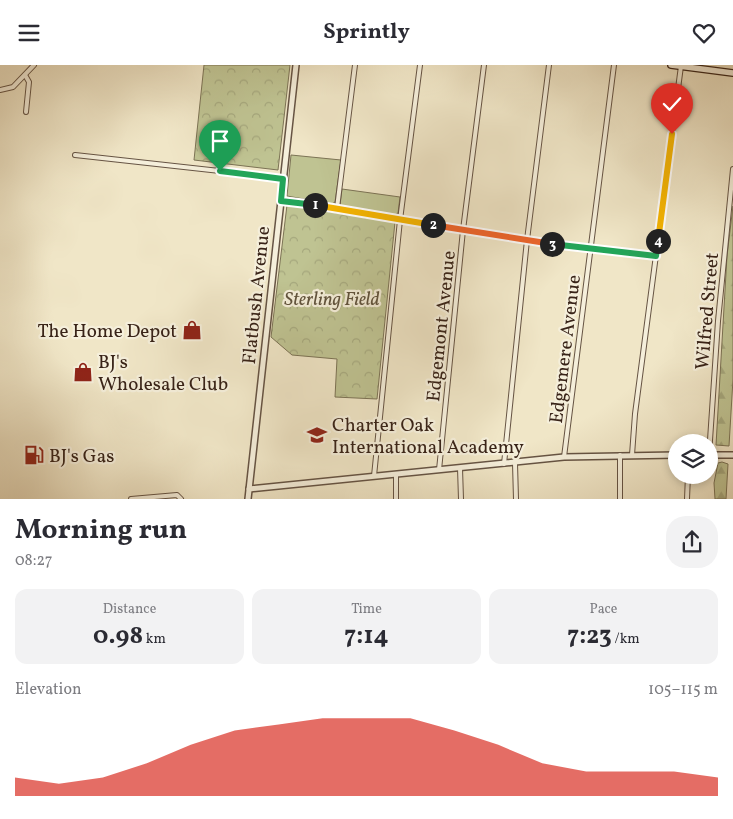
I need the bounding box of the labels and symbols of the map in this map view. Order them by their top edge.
pin [651,83,693,134]
pin [199,120,241,171]
pin: 1 [302,193,328,217]
pin: 2 [420,213,446,237]
street label: Flatbush Avenue [237,225,277,366]
pin: 4 [646,229,670,253]
pin: 3 [540,231,564,257]
street label: Edgemont Avenue [421,249,463,403]
street label: Wilfred Street [690,251,726,371]
street label: Edgemere Avenue [544,273,588,425]
park label: Sterling Field [284,287,380,313]
place label: The Home Depot [38,319,177,345]
shop icon: The Home Depot [181,319,203,341]
place label: BJ's Wholesale Club [98,350,228,398]
shop icon: BJ's Wholesale Club [72,361,94,383]
place label: Charter Oak International Academy [332,413,524,461]
school or university icon: Charter Oak International Academy [306,424,328,446]
fuel station icon: BJ's Gas [23,444,45,466]
place label: BJ's Gas [49,444,114,470]

